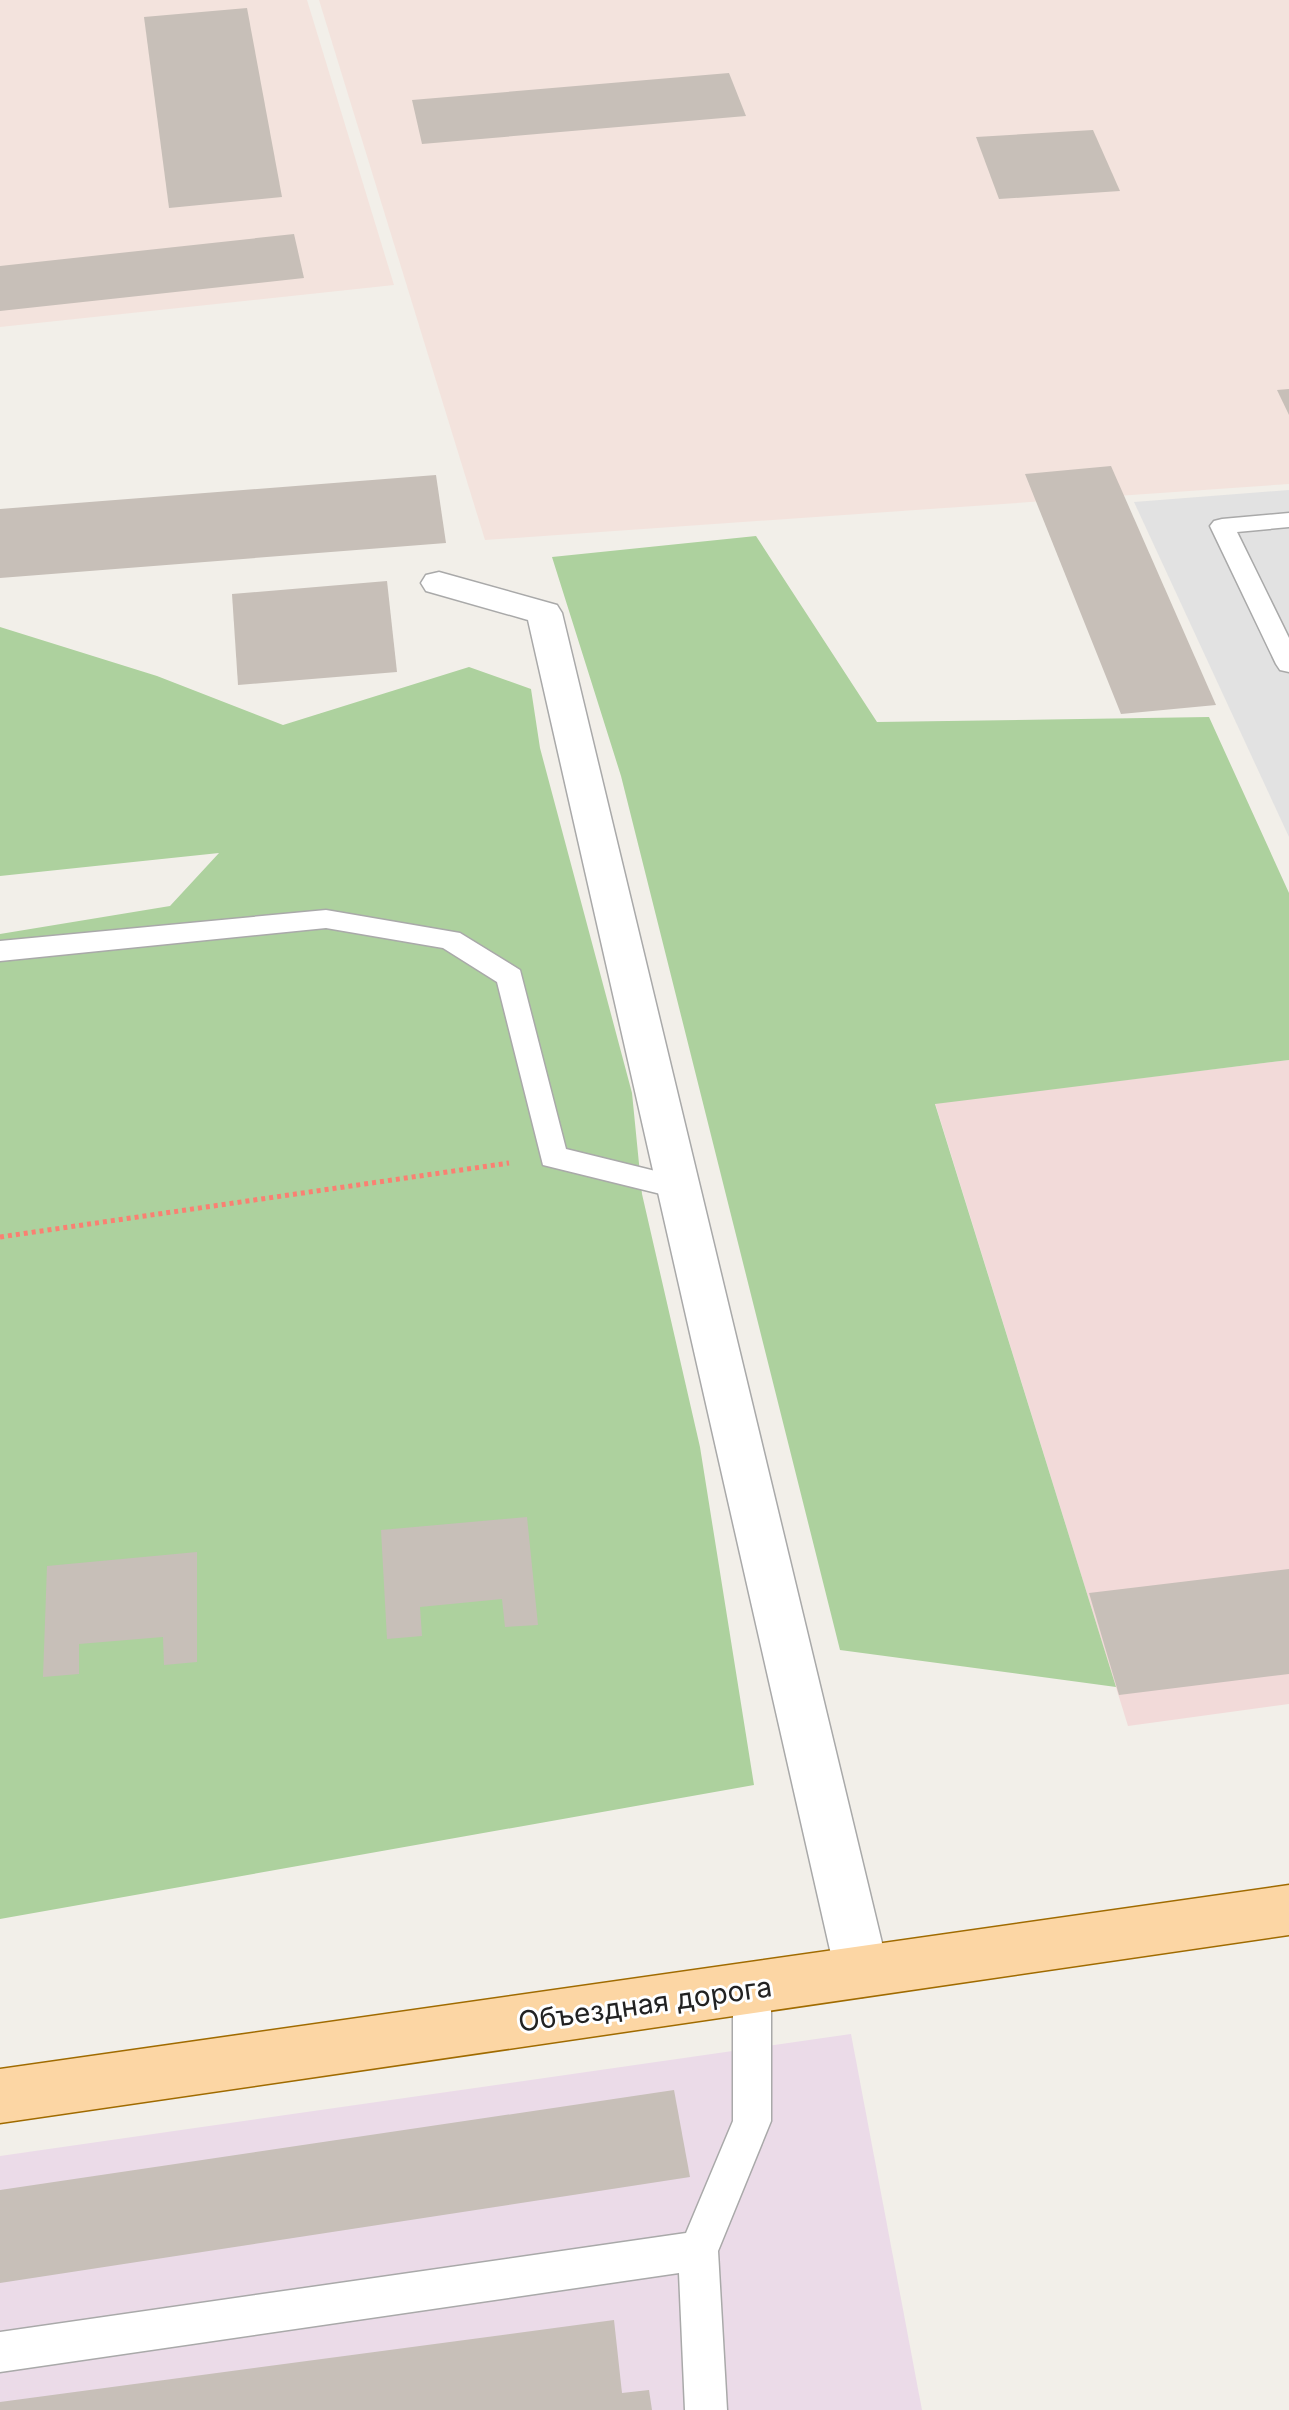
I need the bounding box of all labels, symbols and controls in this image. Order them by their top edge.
street label: Объездная дорога [516,1969,774,2039]

